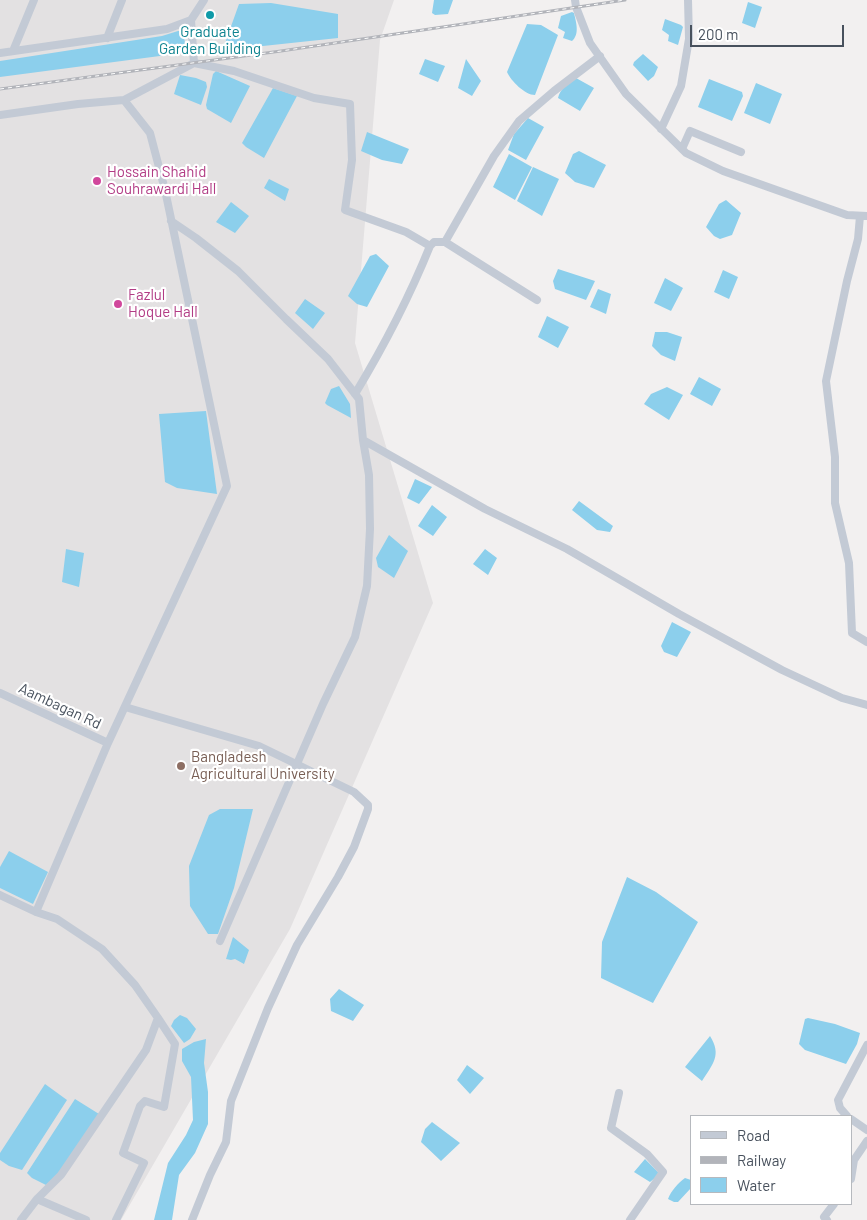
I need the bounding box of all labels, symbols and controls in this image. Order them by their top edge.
marker: Graduate Garden Building [204,9,216,21]
scale bar [692,15,846,47]
place label: Graduate Garden Building [159,23,261,58]
text: 200 m [698,25,738,43]
place label: Hossain Shahid Souhrawardi Hall [107,163,216,198]
marker: Hossain Shahid Souhrawardi Hall [91,175,103,187]
place label: Fazlul Hoque Hall [128,286,198,321]
marker: Fazlul Hoque Hall [112,298,124,310]
street label: Aambagan Rd [16,679,104,733]
place label: Bangladesh Agricultural University [191,748,335,783]
marker: Bangladesh Agricultural University [175,760,187,772]
legend [690,1115,852,1205]
text: Road [737,1126,770,1144]
text: Railway [737,1151,786,1169]
text: Water [737,1176,776,1194]

